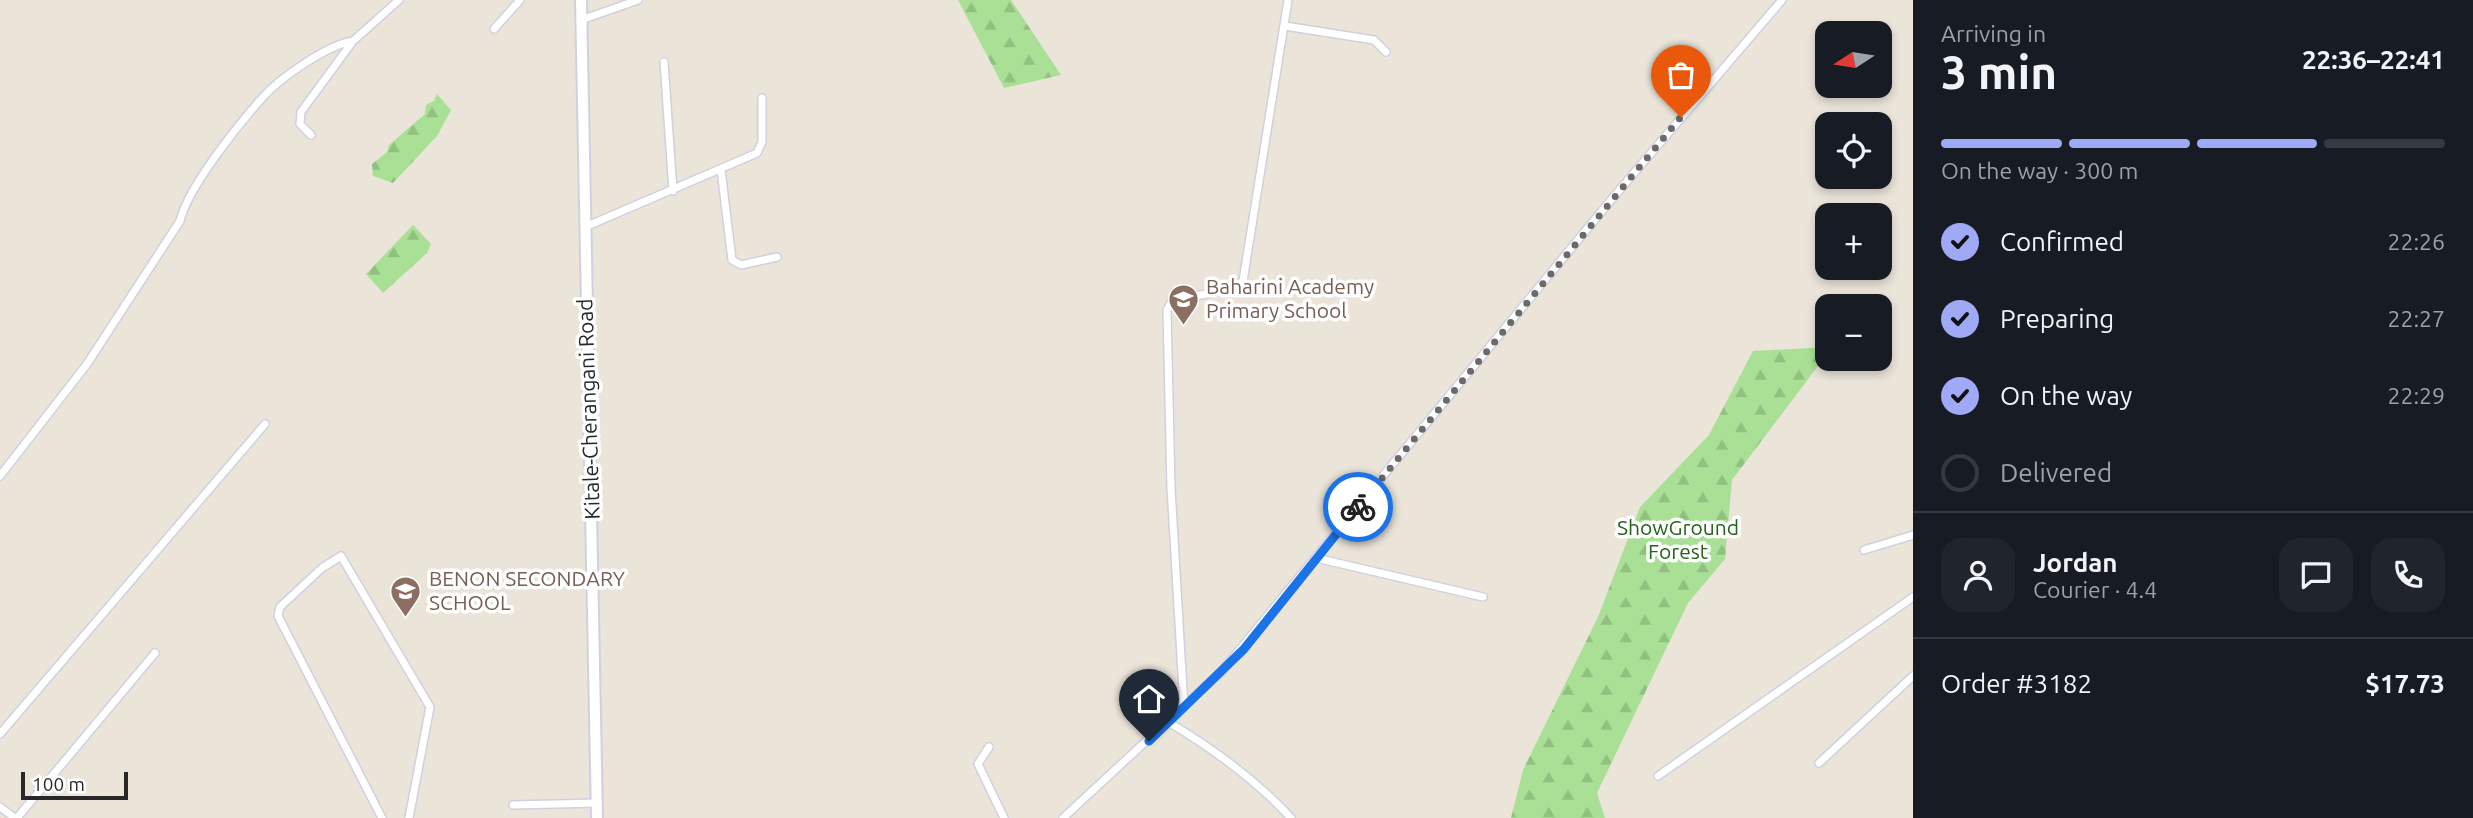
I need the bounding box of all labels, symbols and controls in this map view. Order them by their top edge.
north arrow [1815,21,1892,98]
map controls [1815,21,1892,371]
text: Arriving in [1941,21,2046,46]
pin [1651,45,1711,117]
text: 22:36–22:41 [2302,45,2445,74]
text: 3 min [1941,46,2057,98]
icon: bag [1662,56,1700,94]
button: locate [1815,112,1892,189]
text: On the way · 300 m [1941,158,2138,183]
button: + [1815,203,1892,280]
icon: check [1941,223,1979,261]
text: Confirmed [2000,227,2124,256]
text: 22:26 [2387,229,2445,254]
place label: Baharini Academy Primary School [1206,274,1374,322]
school or university icon: Baharini Academy Primary School [1166,282,1200,326]
button: − [1815,294,1892,371]
street label: Kitale-Cherangani Road [572,298,604,520]
icon: check [1941,300,1979,338]
text: Preparing [2000,304,2114,333]
text: 22:27 [2387,306,2445,331]
icon: check [1941,377,1979,415]
text: On the way [2000,381,2132,410]
text: 22:29 [2387,383,2445,408]
text: Delivered [2000,458,2112,487]
courier [1323,472,1393,542]
icon: bike [1339,488,1377,526]
park label: ShowGround Forest [1617,515,1739,563]
button: person [1941,538,2015,612]
button: chat [2279,538,2353,612]
button: phone [2371,538,2445,612]
text: Jordan [2033,548,2118,577]
place label: BENON SECONDARY SCHOOL [429,566,625,614]
school or university icon: BENON SECONDARY SCHOOL [389,574,423,618]
text: Courier · 4.4 [2033,577,2157,602]
pin [1119,669,1179,741]
text: Order #3182 [1941,669,2092,698]
text: $17.73 [2365,669,2445,698]
icon: home [1130,680,1168,718]
scale bar [21,769,128,801]
text: 100 m [32,773,85,795]

